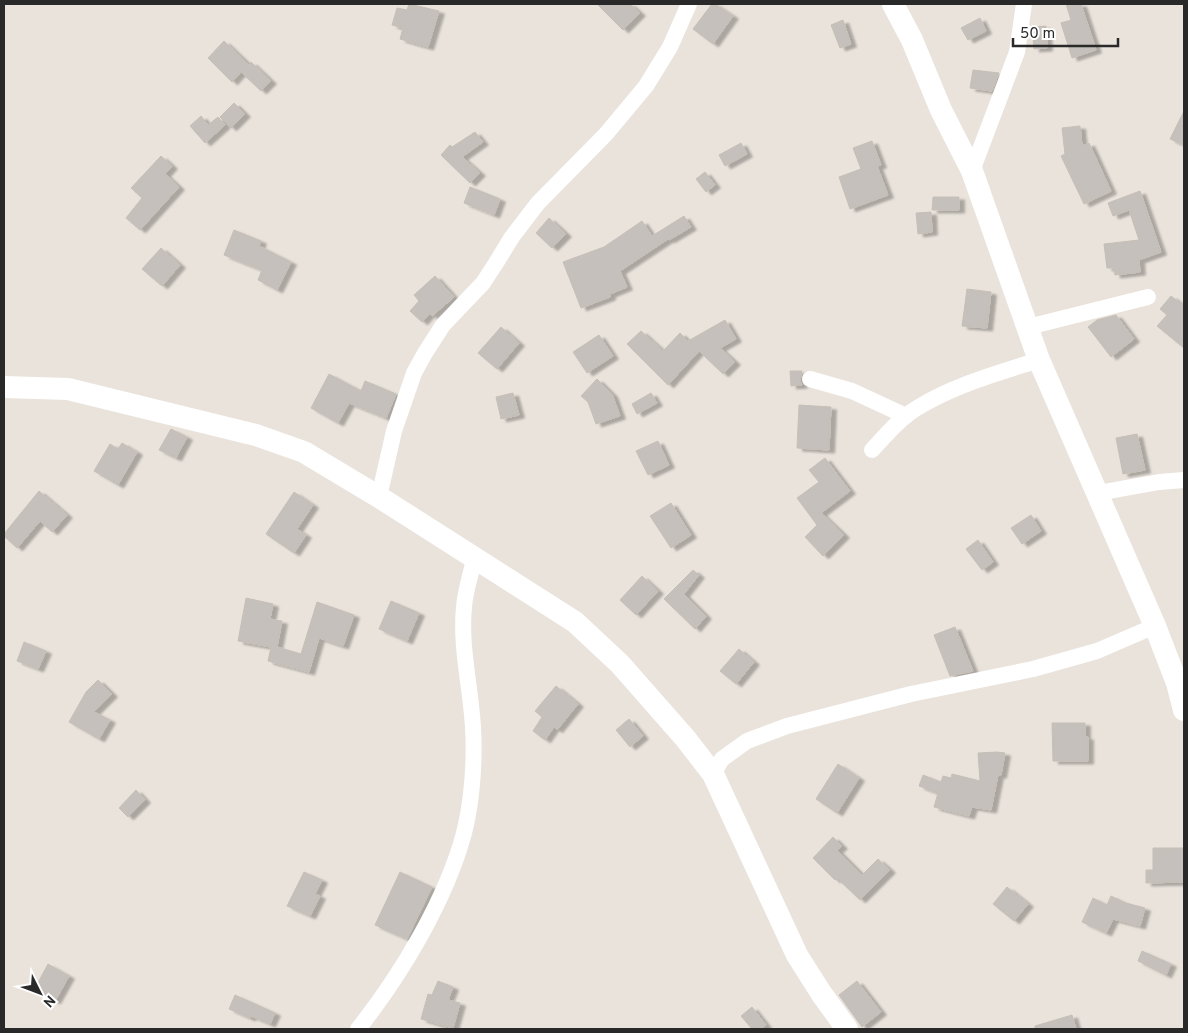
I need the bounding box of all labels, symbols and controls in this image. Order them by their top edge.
scale bar [1013,15,1118,47]
text: 50 m [1020,25,1055,44]
north arrow [15,968,65,1018]
text: N [39,991,58,1010]

